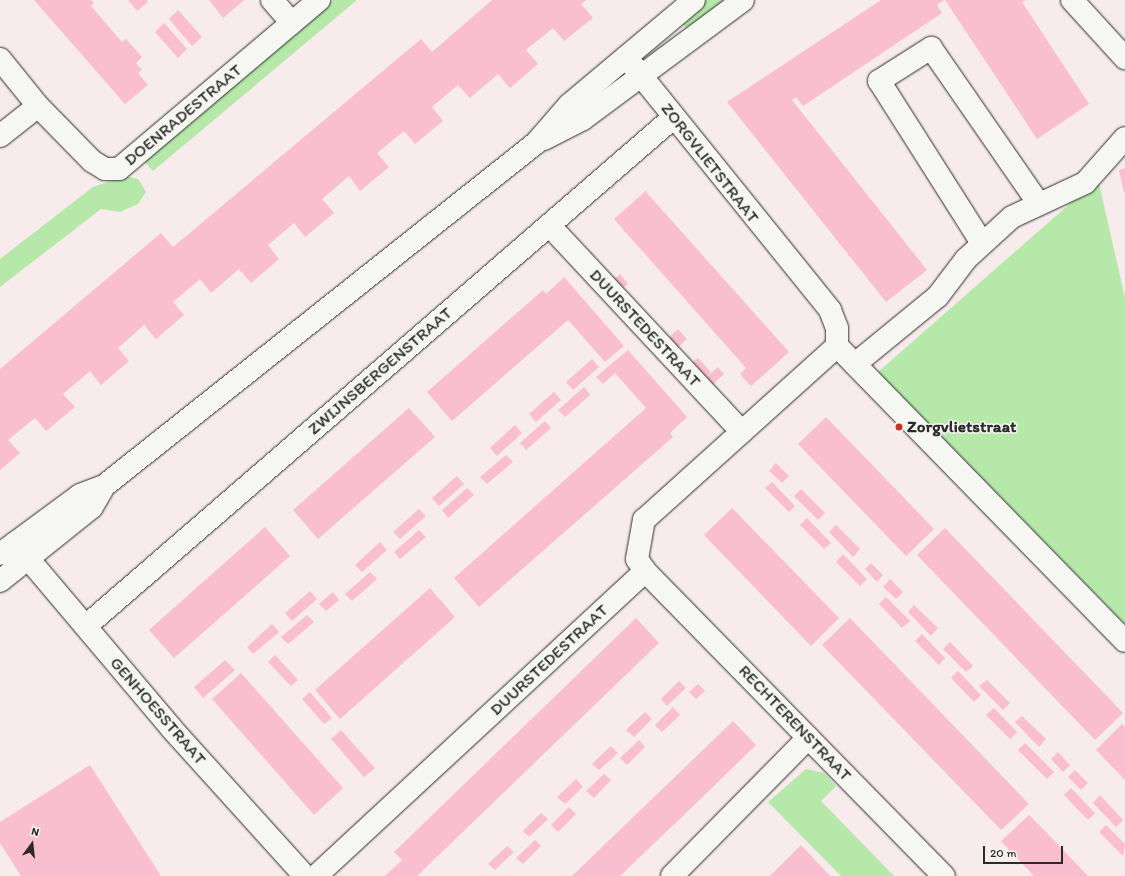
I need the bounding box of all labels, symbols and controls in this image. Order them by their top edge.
street label: DOENRADESTRAAT [120,60,246,170]
street label: ZORGVLIETSTRAAT [657,99,763,227]
street label: DUURSTEDESTRAAT [585,265,705,391]
street label: ZWIJNSBERGENSTRAAT [304,303,456,439]
place label: Zorgvlietstraat [907,417,1016,437]
marker: Zorgvlietstraat [894,422,904,432]
street label: DUURSTEDESTRAAT [486,600,612,720]
street label: GENHOESSTRAAT [106,653,210,769]
street label: RECHTERENSTRAAT [734,661,856,785]
north arrow [12,824,52,864]
text: N [30,825,41,839]
scale bar [985,838,1065,864]
text: 20 m [990,846,1017,860]

